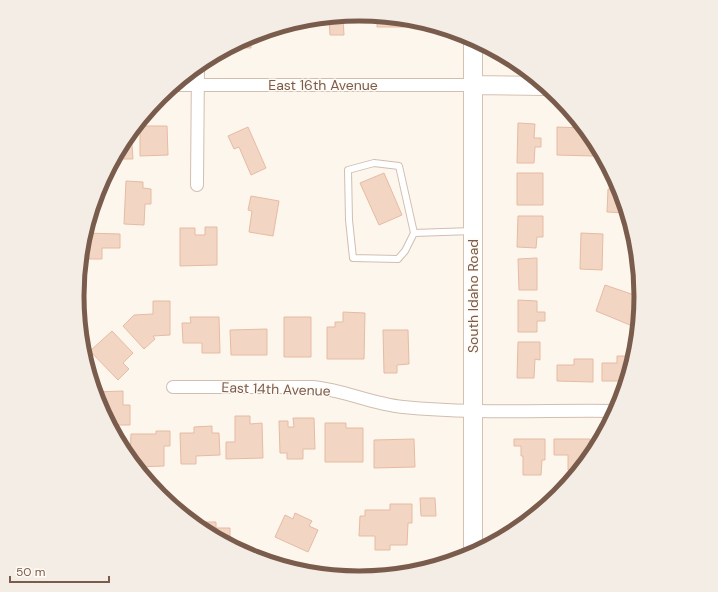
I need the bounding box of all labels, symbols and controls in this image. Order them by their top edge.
street label: East 16th Avenue [268,76,378,94]
street label: South Idaho Road [464,239,482,353]
street label: East 14th Avenue [221,378,331,400]
scale bar [10,558,109,584]
text: 50 m [16,564,45,580]

